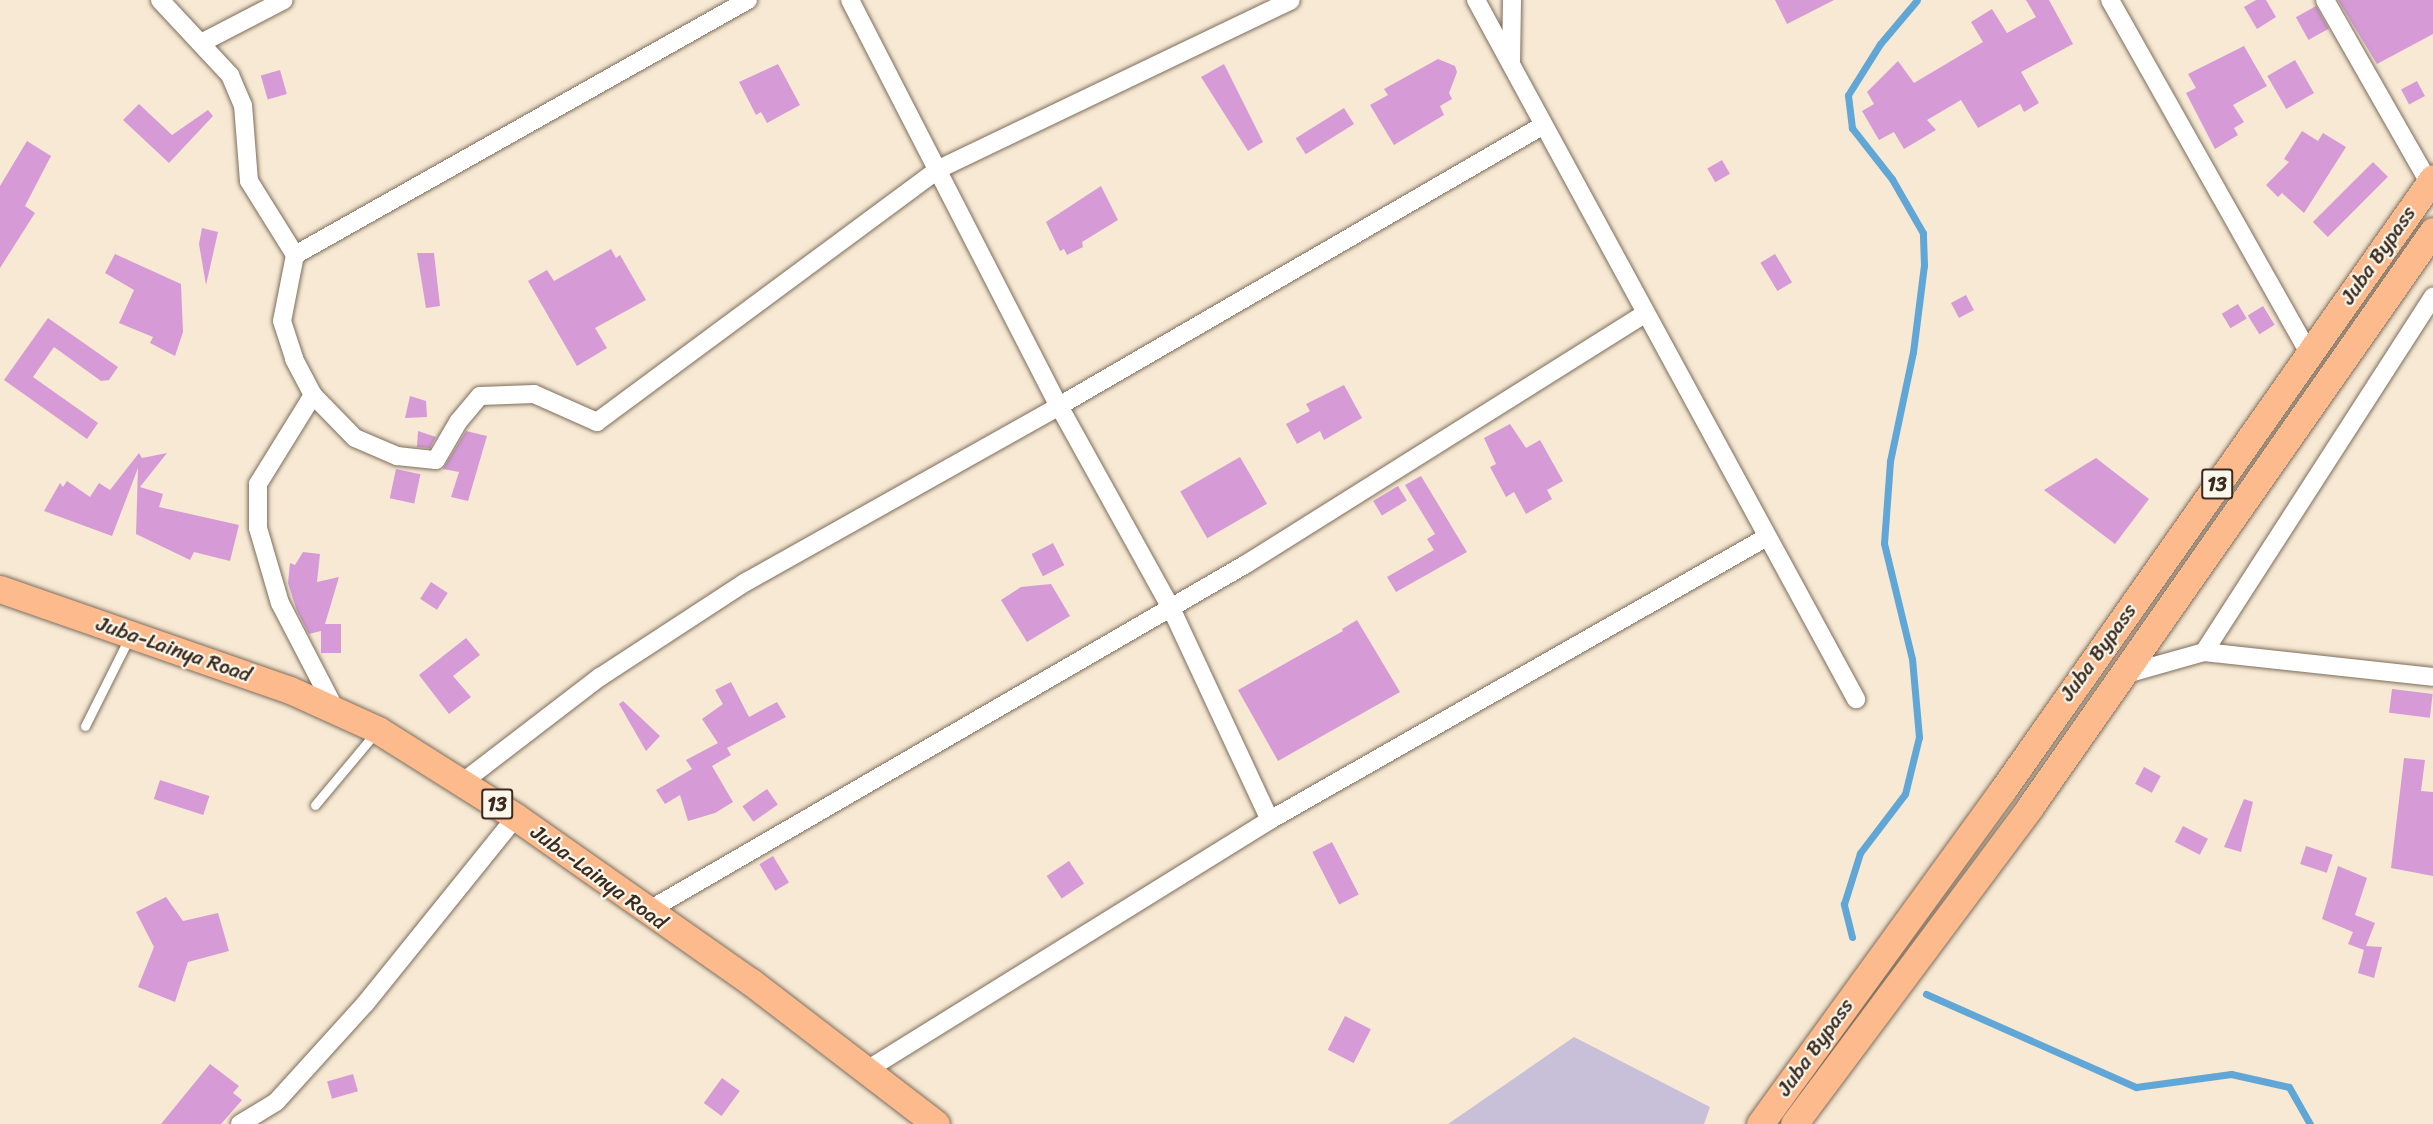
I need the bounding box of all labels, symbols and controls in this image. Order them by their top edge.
street label: Juba Bypass [2335,202,2421,308]
road number: 13 [2200,467,2234,501]
street label: Juba Bypass [2055,599,2141,705]
street label: Juba-Lainya Road [93,611,255,687]
road number: 13 [480,787,514,821]
street label: Juba-Lainya Road [526,819,672,935]
street label: Juba Bypass [1772,994,1858,1100]

